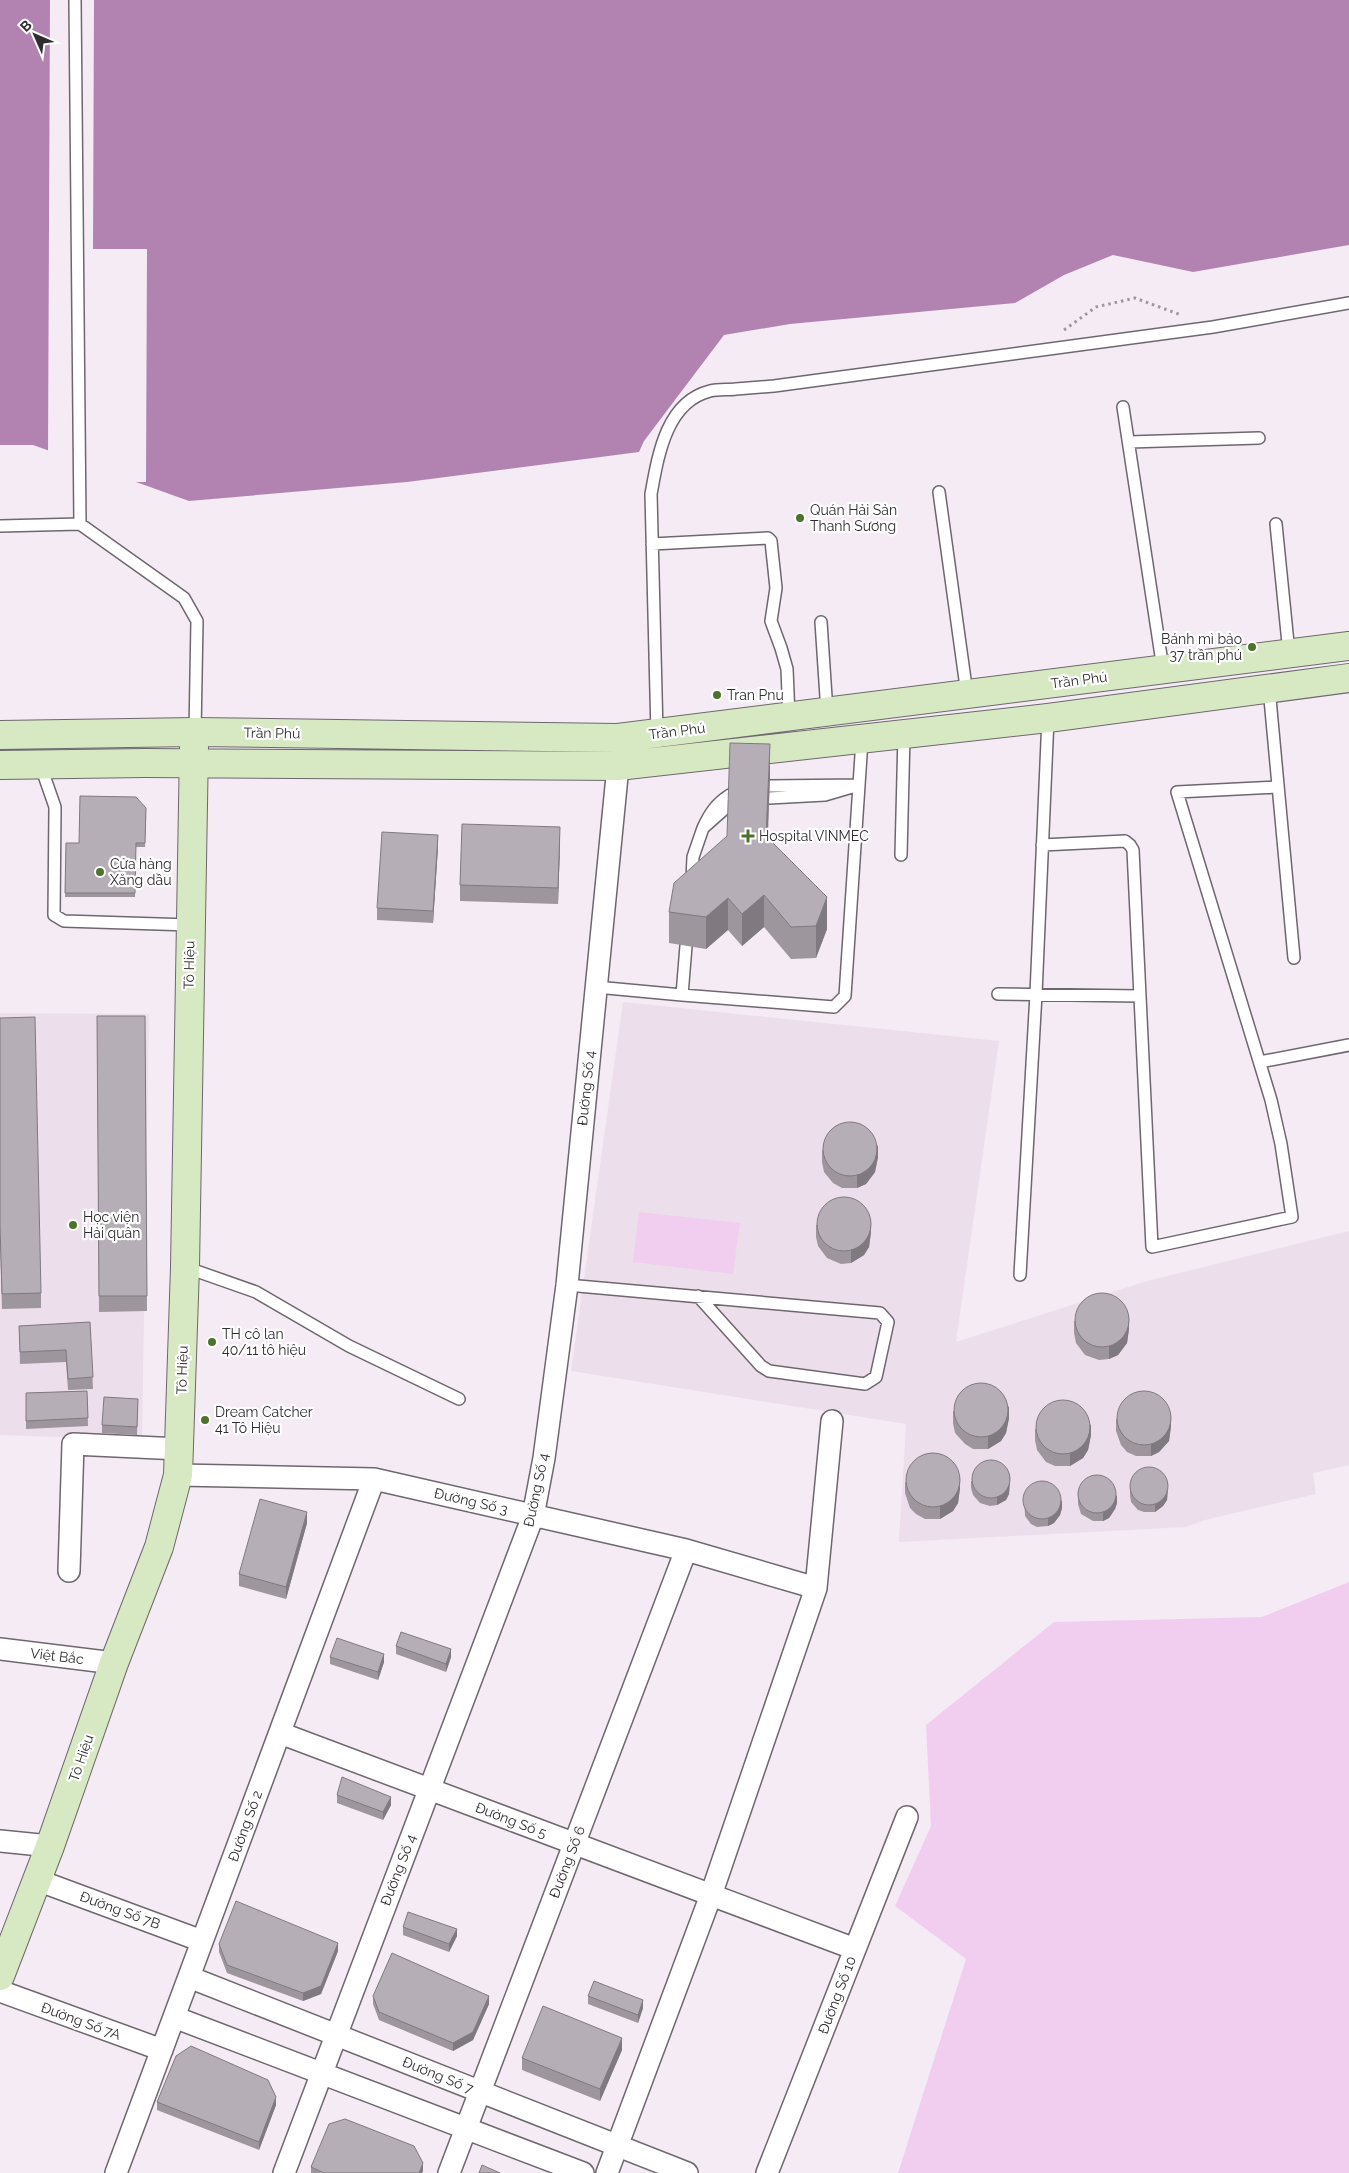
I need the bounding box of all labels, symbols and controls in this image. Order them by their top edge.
north arrow [10,10,60,60]
text: B [17,16,35,35]
place label: Quán Hải Sản Thanh Sương [810,502,897,534]
marker: Quán Hải Sản Thanh Sương [794,512,806,524]
place label: Bánh mì bảo 37 trần phú [1161,631,1242,663]
marker: Bánh mì bảo 37 trần phú [1246,641,1258,653]
street label: Trần Phú [1050,669,1108,691]
place label: Tran Pnu [727,687,784,703]
marker: Tran Pnu [711,689,723,701]
street label: Trần Phú [648,720,706,742]
street label: Trần Phú [243,725,301,741]
place label: Hospital VINMEC [759,828,869,844]
marker: Hospital VINMEC [741,829,755,843]
place label: Cửa hàng Xăng dầu [110,856,172,888]
marker: Cửa hàng Xăng dầu [94,866,106,878]
street label: Tô Hiệu [181,940,197,990]
street label: Đường Số 4 [574,1049,598,1126]
place label: Học viện Hải quân [83,1209,140,1241]
marker: Học viện Hải quân [67,1219,79,1231]
place label: TH cô lan 40/11 tô hiệu [222,1326,306,1358]
marker: TH cô lan 40/11 tô hiệu [206,1336,218,1348]
street label: Tô Hiệu [173,1345,191,1395]
place label: Dream Catcher 41 Tô Hiệu [215,1404,313,1436]
marker: Dream Catcher 41 Tô Hiệu [199,1414,211,1426]
street label: Đường Số 4 [520,1451,552,1528]
street label: Đường Số 3 [433,1485,509,1517]
street label: Việt Bắc [29,1645,85,1667]
street label: Tô Hiệu [65,1732,97,1784]
street label: Đường Số 2 [225,1788,265,1864]
street label: Đường Số 5 [473,1799,549,1841]
street label: Đường Số 6 [546,1824,588,1900]
street label: Đường Số 4 [377,1832,419,1908]
street label: Đường Số 7B [78,1888,162,1932]
street label: Đường Số 10 [815,1954,859,2036]
street label: Đường Số 7A [39,1999,124,2043]
street label: Đường Số 7 [400,2054,476,2097]

